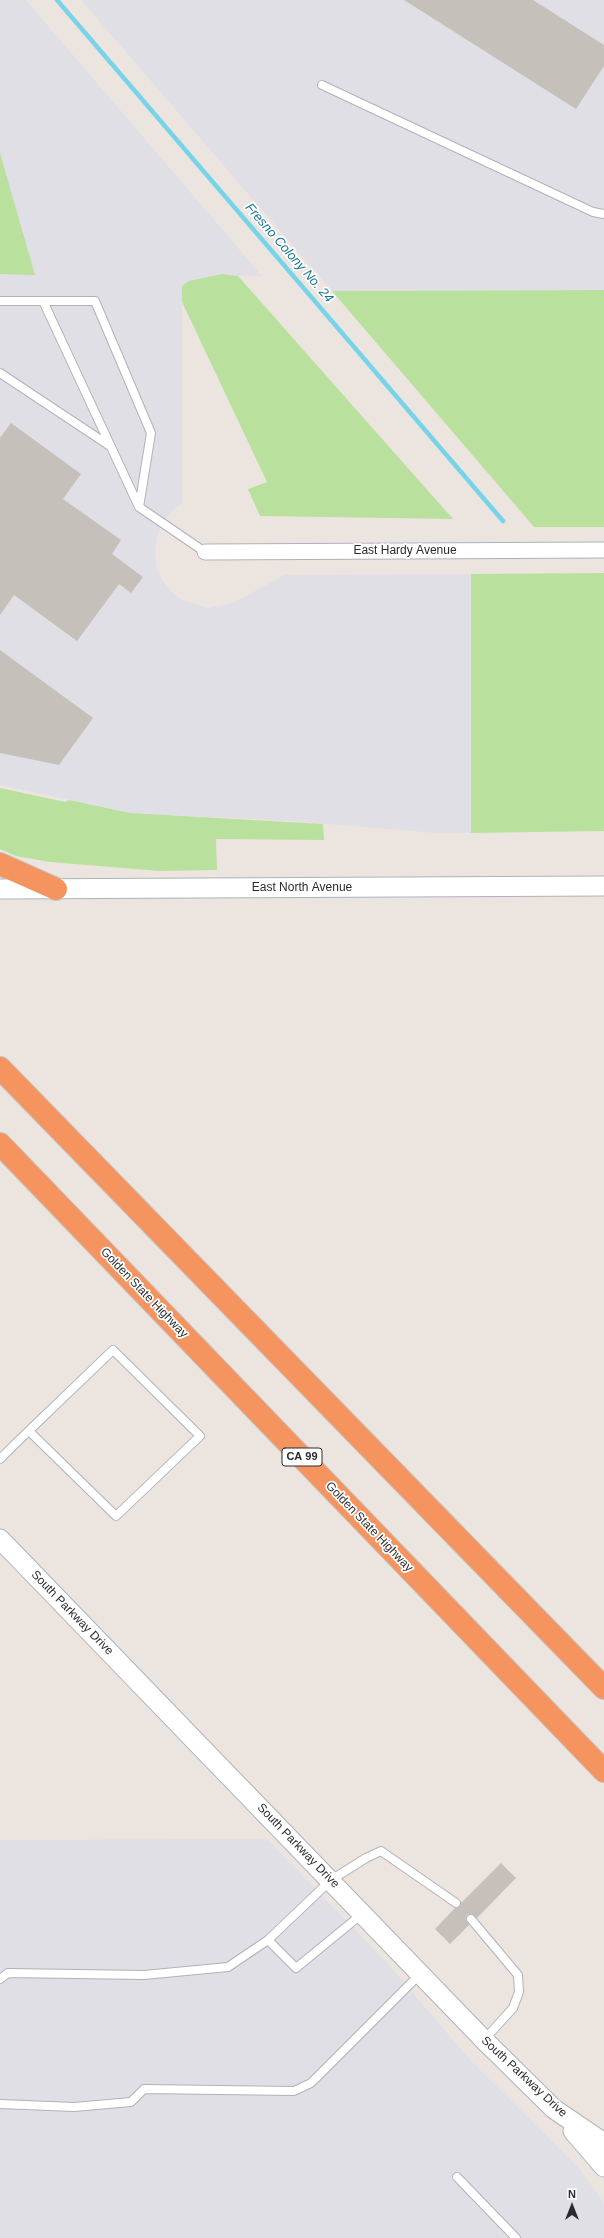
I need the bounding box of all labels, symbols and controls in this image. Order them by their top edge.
water label: Fresno Colony No. 24 [242,200,336,306]
street label: East Hardy Avenue [353,544,457,558]
street label: East North Avenue [252,881,352,895]
street label: Golden State Highway [97,1245,191,1341]
road number: CA 99 [282,1448,322,1466]
street label: Golden State Highway [322,1479,416,1575]
street label: South Parkway Drive [28,1568,116,1658]
street label: South Parkway Drive [254,1801,342,1891]
street label: South Parkway Drive [478,2034,570,2120]
north arrow [552,2186,592,2226]
text: N [568,2188,576,2200]

